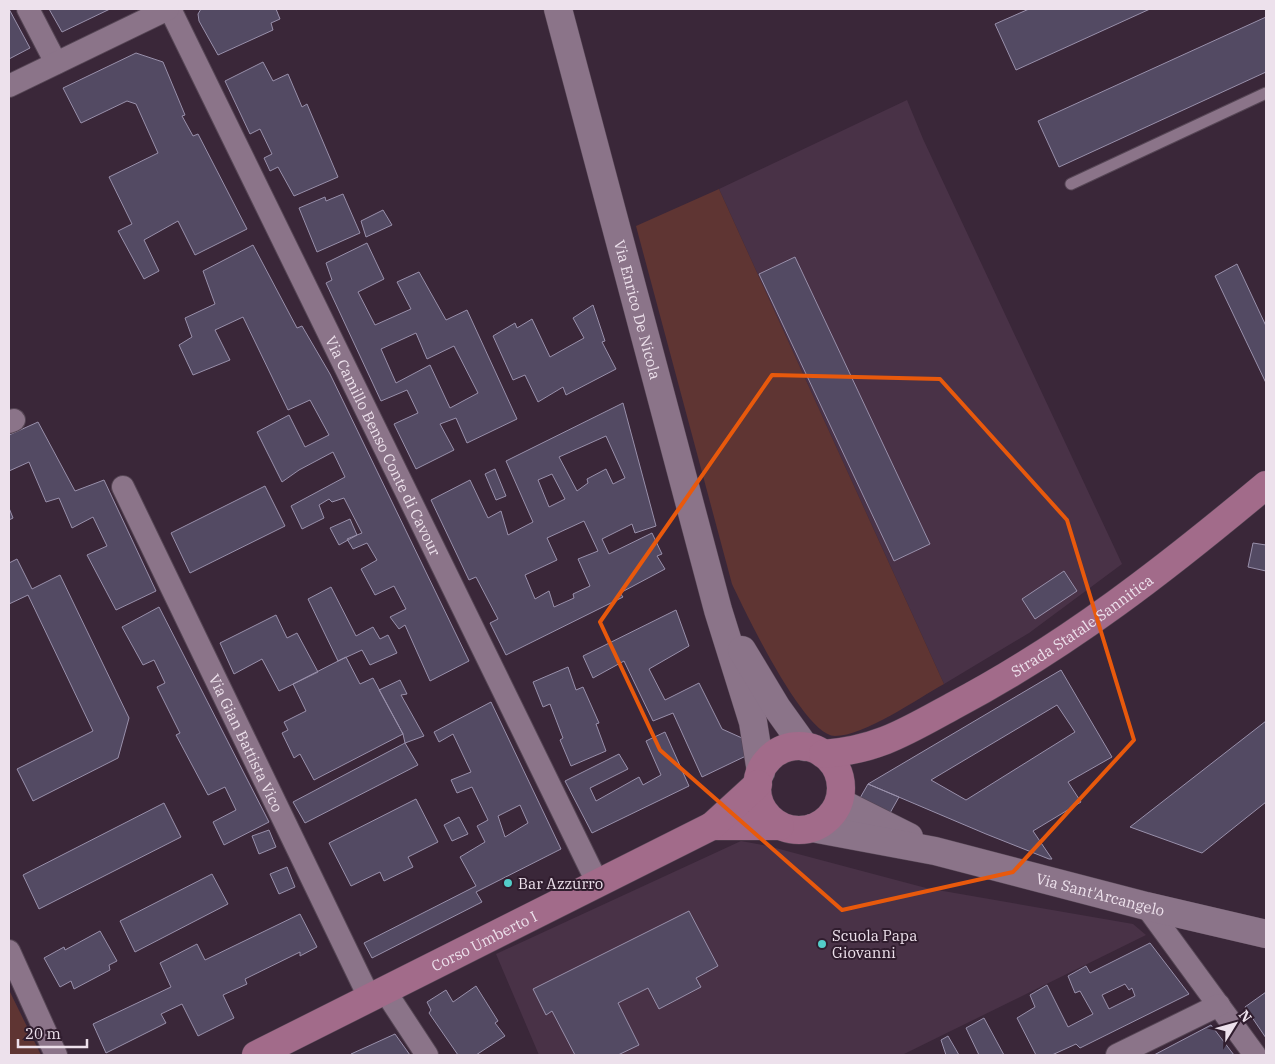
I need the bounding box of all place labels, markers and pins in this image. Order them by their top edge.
place label: Bar Azzurro [518,874,603,893]
marker: Bar Azzurro [502,877,514,889]
place label: Scuola Papa Giovanni [832,926,917,962]
marker: Scuola Papa Giovanni [816,938,828,950]

